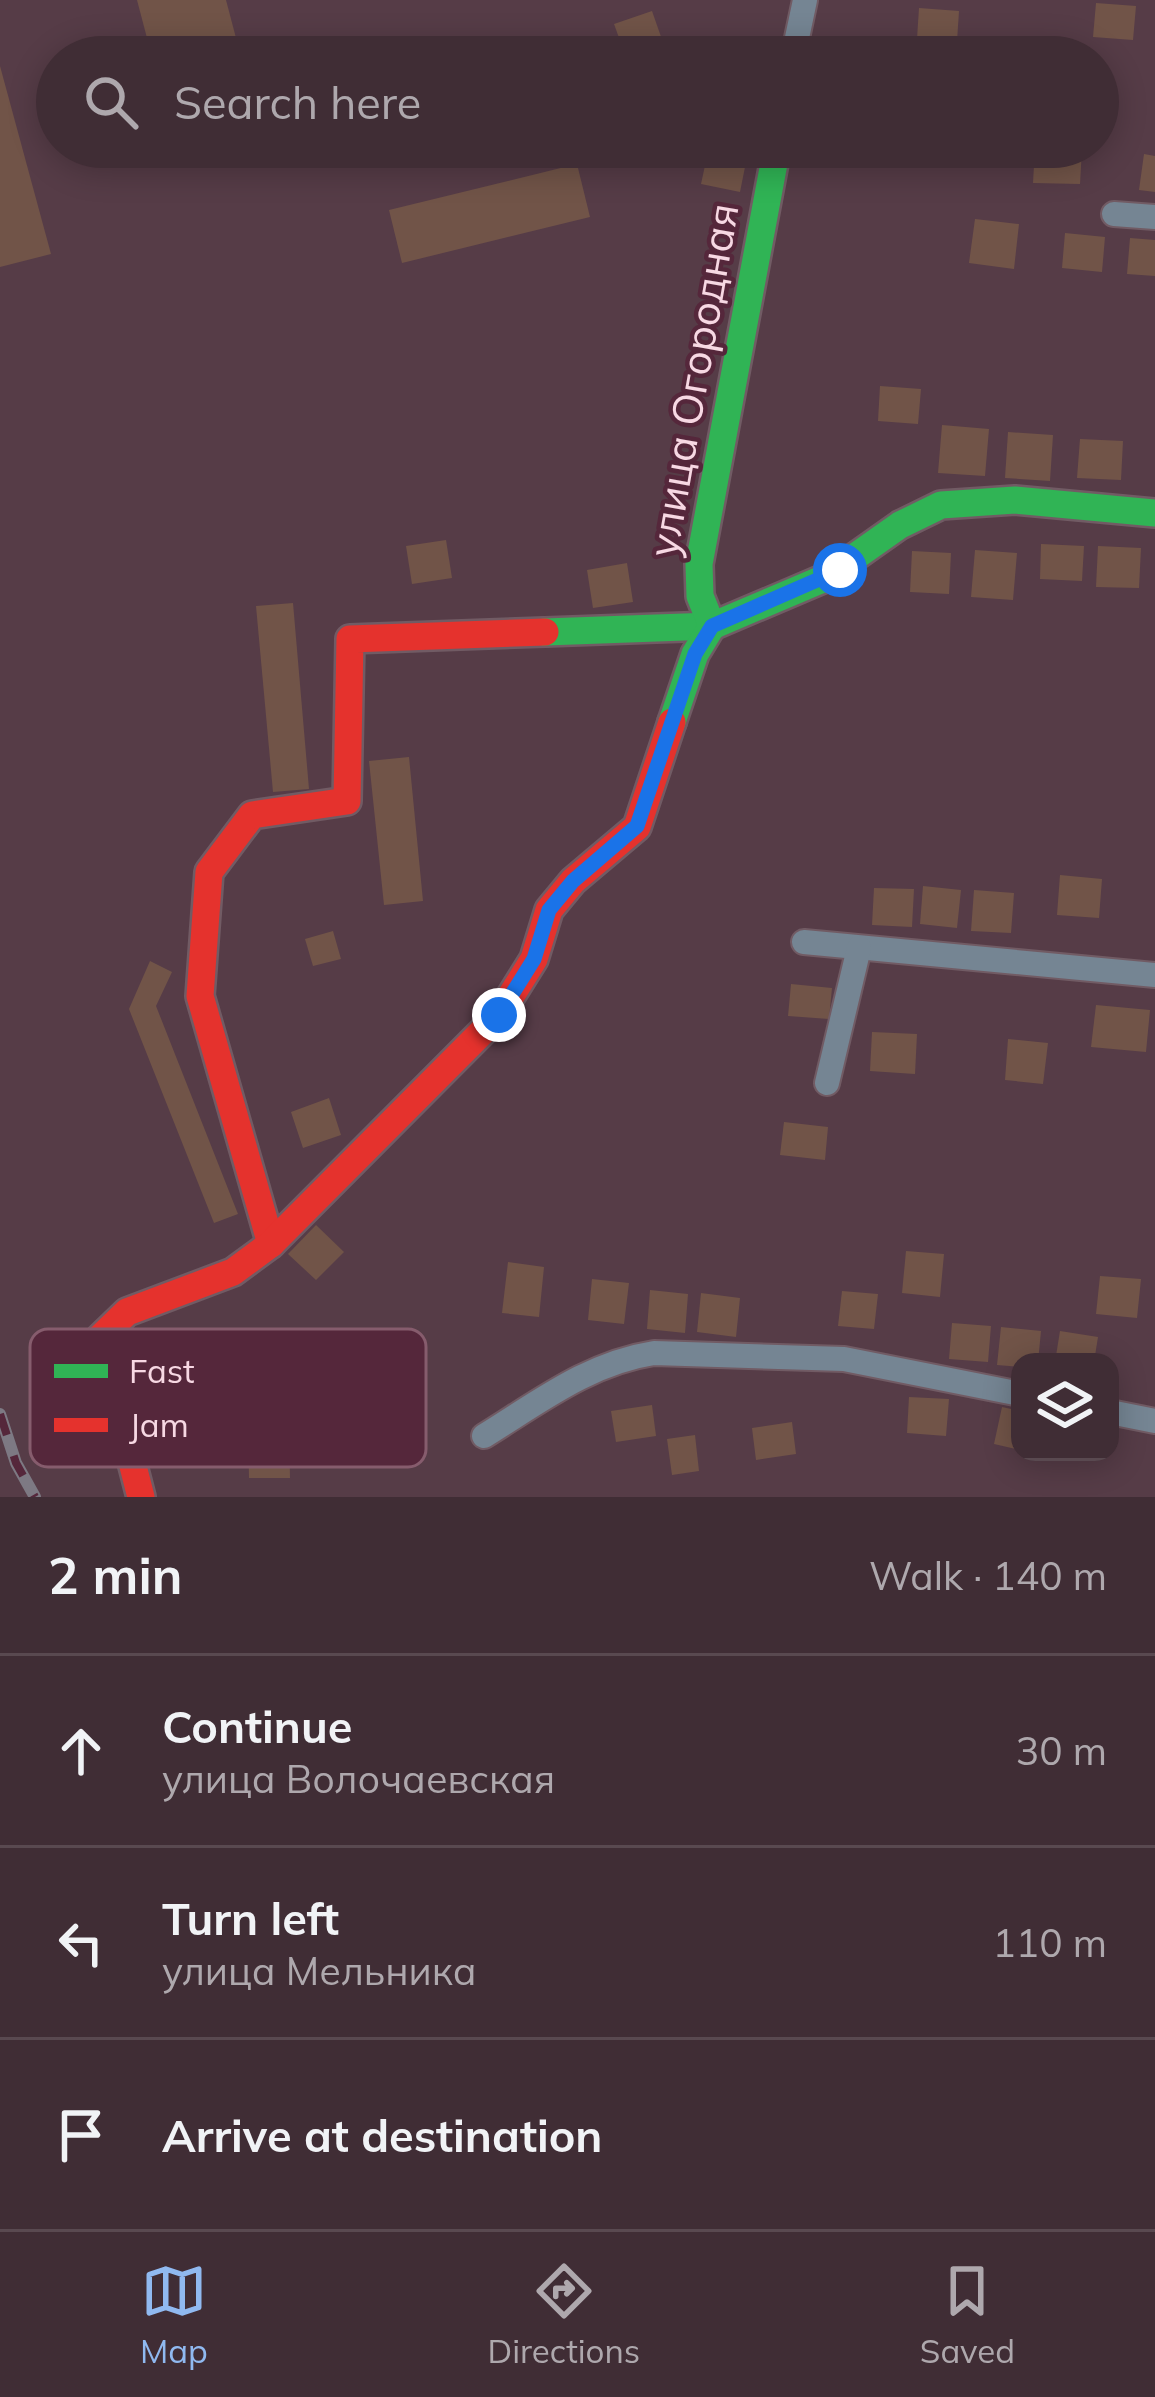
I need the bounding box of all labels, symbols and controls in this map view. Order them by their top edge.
search box [36,36,1119,168]
icon: search [78,69,144,135]
text: Search here [174,74,421,130]
street label: улица Огородная [635,199,750,561]
route start [813,543,867,597]
route end [472,988,526,1042]
legend [30,1329,426,1467]
text: Fast [129,1350,194,1391]
map controls [1011,1353,1119,1461]
button: layers [1011,1353,1119,1461]
text: Jam [129,1404,189,1445]
text: 2 min [48,1543,183,1607]
text: Walk · 140 m [869,1551,1107,1600]
text: Continue [162,1698,352,1754]
icon: ahead [48,1718,114,1784]
text: 30 m [1016,1726,1107,1775]
text: улица Волочаевская [162,1754,555,1803]
text: Turn left [162,1890,339,1946]
icon: left [48,1910,114,1976]
text: 110 m [992,1918,1107,1967]
text: улица Мельника [162,1946,477,1995]
icon: arrive [48,2102,114,2168]
text: Arrive at destination [162,2107,602,2163]
tab: Map [140,2258,208,2371]
tab: Directions [488,2258,640,2371]
tab: Saved [920,2258,1015,2371]

